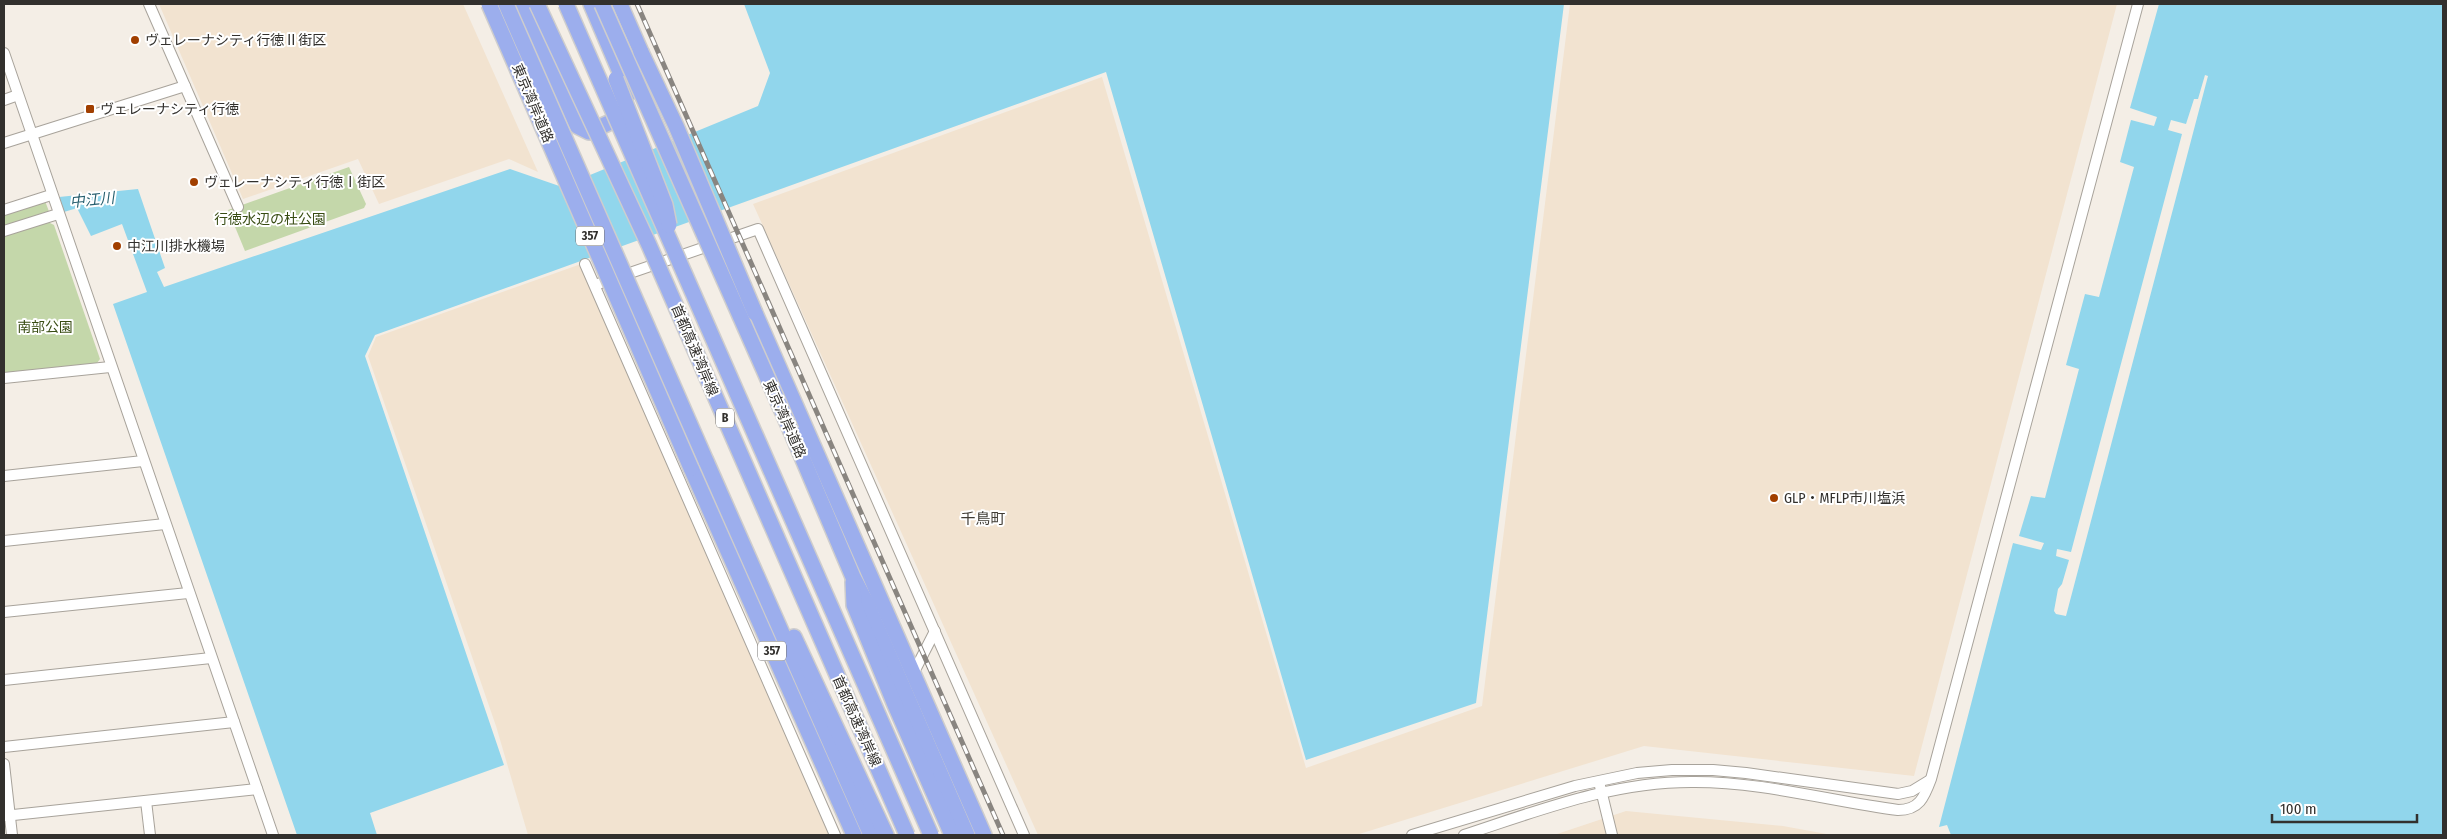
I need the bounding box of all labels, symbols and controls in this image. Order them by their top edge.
place label: ヴェレーナシティ行徳Ⅱ街区 [145,32,326,49]
marker: ヴェレーナシティ行徳Ⅱ街区 [129,34,141,46]
street label: 東京湾岸道路 [508,61,557,145]
place label: ヴェレーナシティ行徳 [100,101,239,118]
marker: ヴェレーナシティ行徳 [84,103,96,115]
place label: ヴェレーナシティ行徳Ⅰ街区 [204,174,385,191]
marker: ヴェレーナシティ行徳Ⅰ街区 [188,176,200,188]
water label: 中江川 [69,188,117,211]
park label: 行徳水辺の杜公園 [214,211,326,228]
road number: 357 [576,227,604,246]
place label: 中江川排水機場 [127,238,225,255]
marker: 中江川排水機場 [111,240,123,252]
street label: 首都高速湾岸線 [668,302,722,399]
park label: 南部公園 [17,319,73,336]
street label: 東京湾岸道路 [760,377,809,461]
road number: B [716,408,734,428]
place label: GLP・MFLP市川塩浜 [1784,490,1905,507]
marker: GLP・MFLP市川塩浜 [1768,492,1780,504]
district label: 千鳥町 [960,510,1006,528]
road number: 357 [758,641,786,660]
street label: 首都高速湾岸線 [829,673,884,769]
scale bar [2272,792,2417,824]
text: 100 m [2280,800,2317,818]

